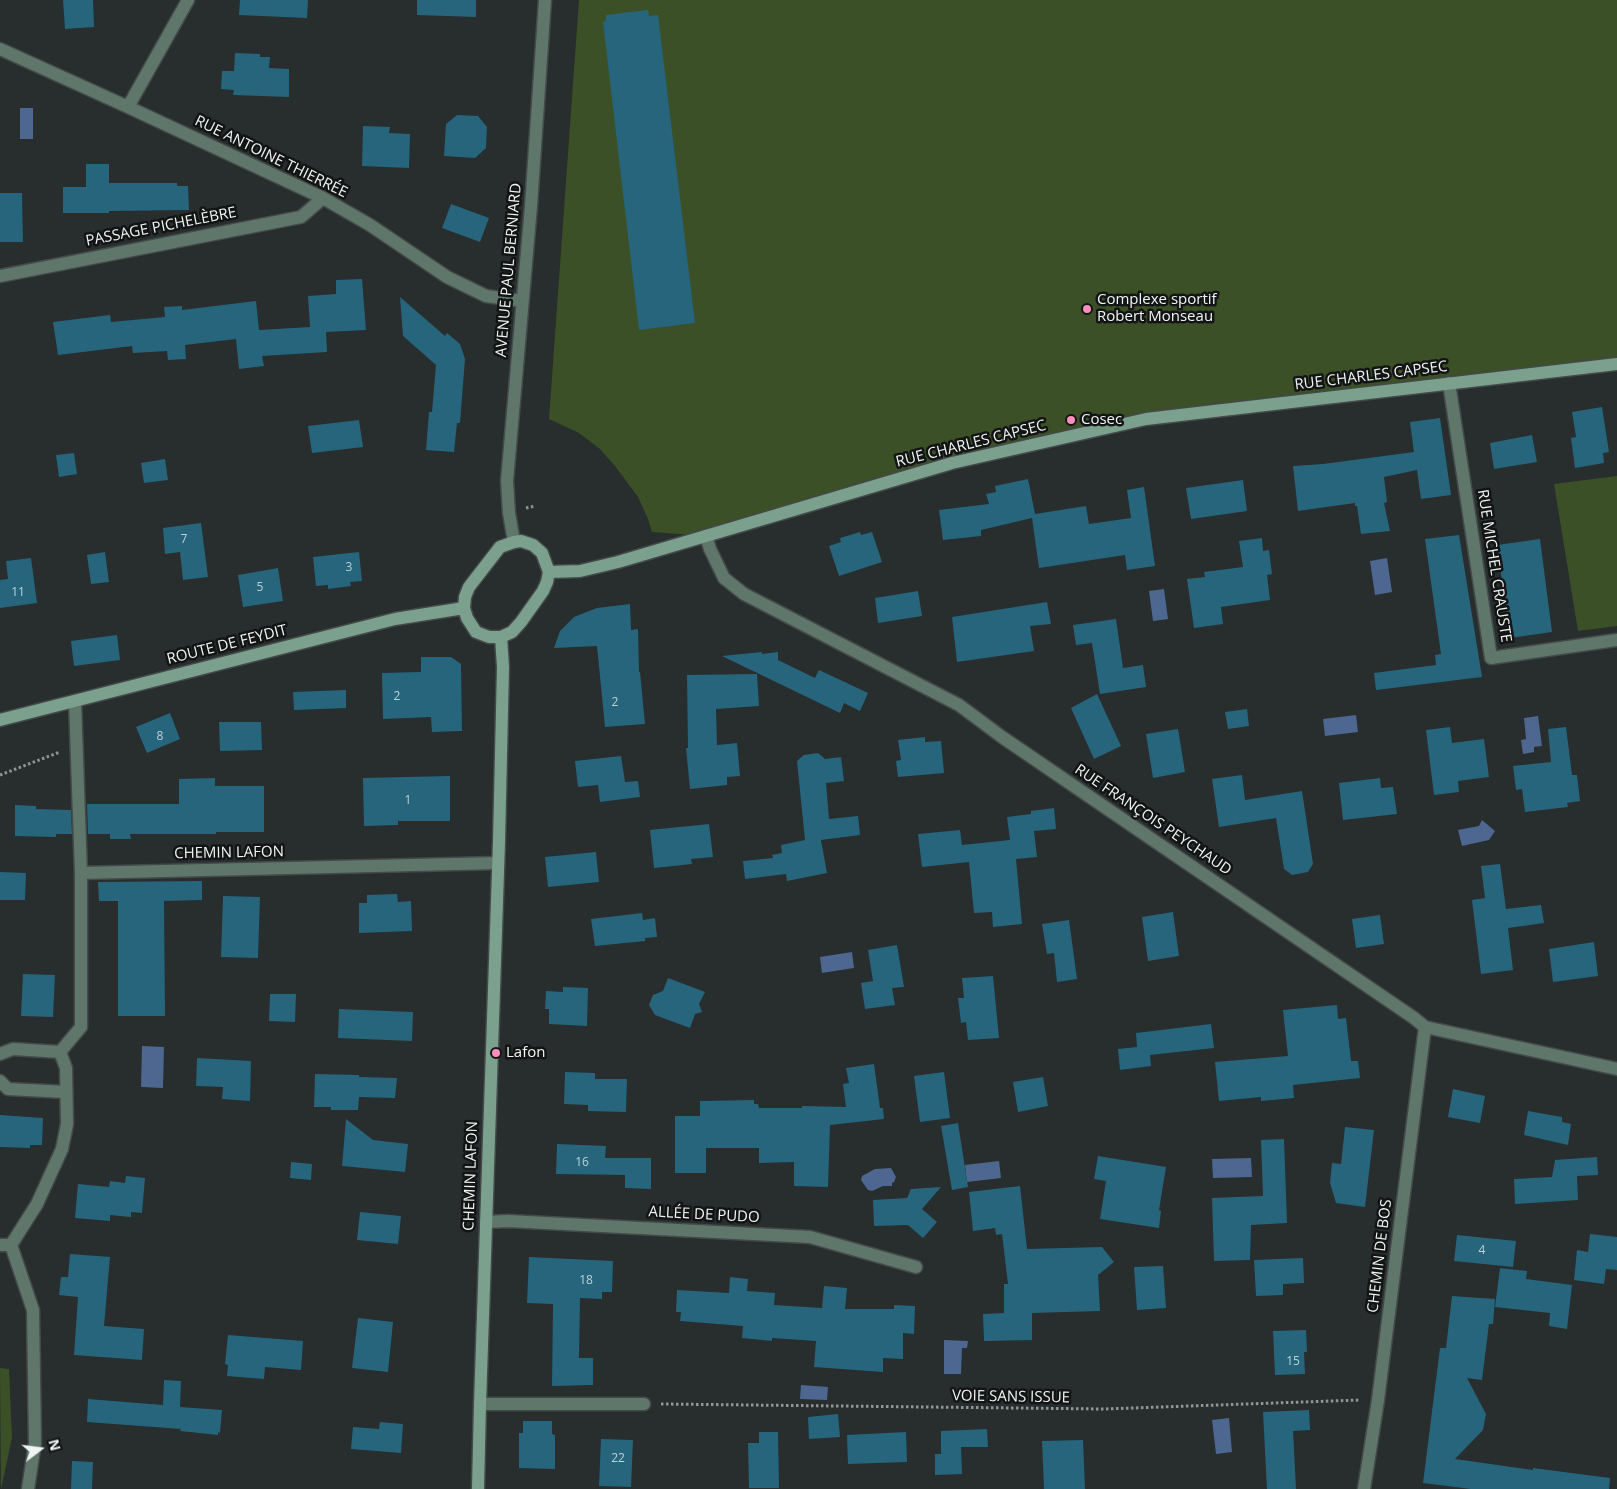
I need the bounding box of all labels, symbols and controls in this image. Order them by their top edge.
street label: RUE ANTOINE THIERRÉE [192,112,350,202]
street label: AVENUE PAUL BERNIARD [492,182,526,358]
street label: PASSAGE PICHELÈBRE [84,204,238,250]
place label: Complexe sportif Robert Monseau [1097,291,1217,326]
marker: Complexe sportif Robert Monseau [1081,303,1093,315]
street label: RUE CHARLES CAPSEC [1294,358,1448,394]
place label: Cosec [1081,411,1122,429]
marker: Cosec [1065,414,1077,426]
street label: RUE CHARLES CAPSEC [894,417,1048,471]
street label: RUE MICHEL CRAUSTE [1473,488,1515,644]
house number: 7 [181,533,187,547]
house number: 3 [346,561,352,575]
house number: 5 [257,581,263,595]
house number: 11 [11,586,25,600]
street label: ROUTE DE FEYDIT [165,621,289,669]
house number: 2 [394,690,400,704]
house number: 2 [612,696,618,710]
house number: 8 [157,730,163,744]
street label: RUE FRANÇOIS PEYCHAUD [1071,761,1235,879]
house number: 1 [405,794,411,808]
street label: CHEMIN LAFON [174,843,284,863]
place label: Lafon [506,1044,545,1062]
marker: Lafon [490,1047,502,1059]
street label: CHEMIN LAFON [460,1121,482,1231]
house number: 16 [575,1156,589,1170]
street label: CHEMIN DE BOS [1364,1198,1396,1314]
street label: ALLÉE DE PUDO [648,1203,760,1227]
house number: 4 [1479,1244,1485,1258]
house number: 18 [579,1274,593,1288]
house number: 15 [1286,1355,1300,1369]
street label: VOIE SANS ISSUE [952,1387,1070,1407]
north arrow [15,1424,65,1474]
text: N [44,1437,66,1453]
house number: 22 [611,1452,625,1466]

